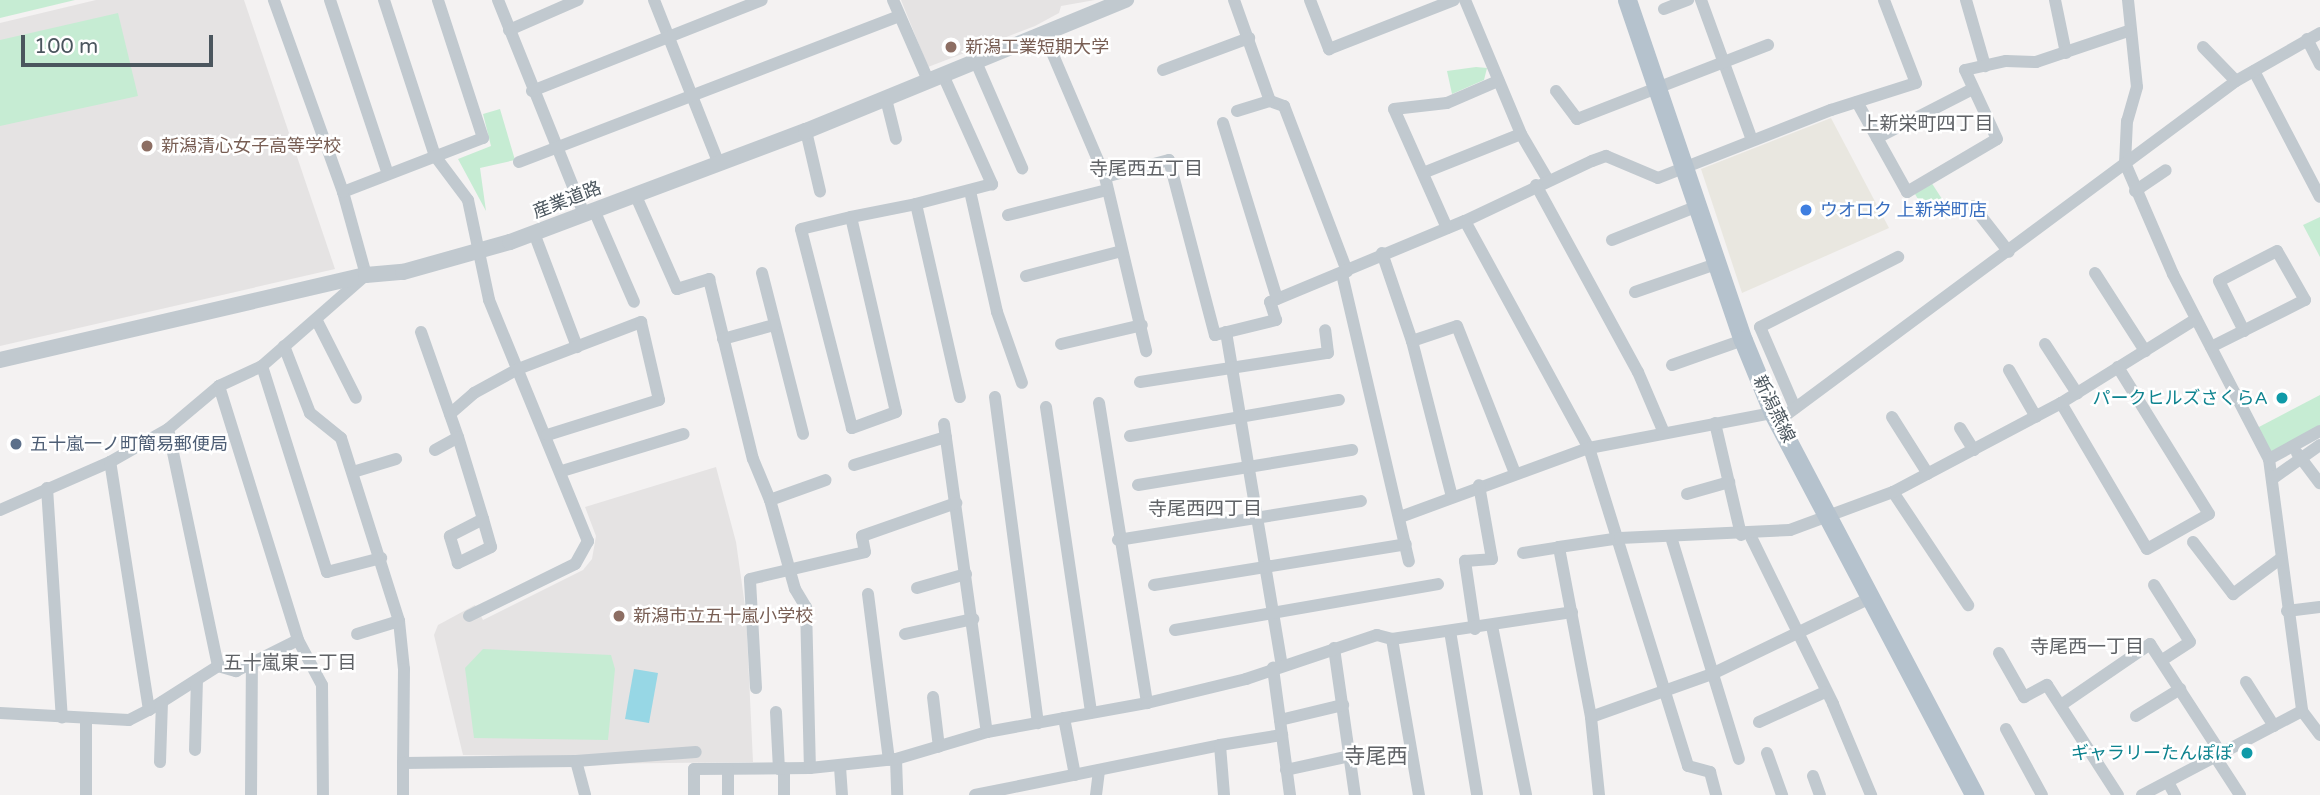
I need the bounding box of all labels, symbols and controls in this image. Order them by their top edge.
scale bar [24,21,217,65]
text: 100 m [34,34,98,59]
place label: 新潟工業短期大学 [965,36,1109,58]
marker: 新潟工業短期大学 [943,39,959,55]
district label: 上新栄町四丁目 [1861,114,1993,136]
place label: 新潟清心女子高等学校 [161,135,341,157]
marker: 新潟清心女子高等学校 [139,138,155,154]
district label: 寺尾西五丁目 [1089,159,1203,181]
street label: 産業道路 [530,177,604,223]
place label: ウオロク 上新栄町店 [1820,199,1987,221]
marker: ウオロク 上新栄町店 [1798,202,1814,218]
street label: 新潟燕線 [1749,372,1799,446]
place label: パークヒルズさくらA [2093,387,2268,409]
marker: パークヒルズさくらA [2274,390,2290,406]
place label: 五十嵐一ノ町簡易郵便局 [30,433,228,455]
marker: 五十嵐一ノ町簡易郵便局 [8,436,24,452]
district label: 寺尾西四丁目 [1148,499,1262,521]
place label: 新潟市立五十嵐小学校 [633,605,813,627]
marker: 新潟市立五十嵐小学校 [611,608,627,624]
district label: 寺尾西一丁目 [2030,637,2144,659]
district label: 五十嵐東二丁目 [224,653,356,675]
place label: ギャラリーたんぽぽ [2071,742,2233,764]
district label: 寺尾西 [1345,744,1407,770]
marker: ギャラリーたんぽぽ [2239,745,2255,761]

